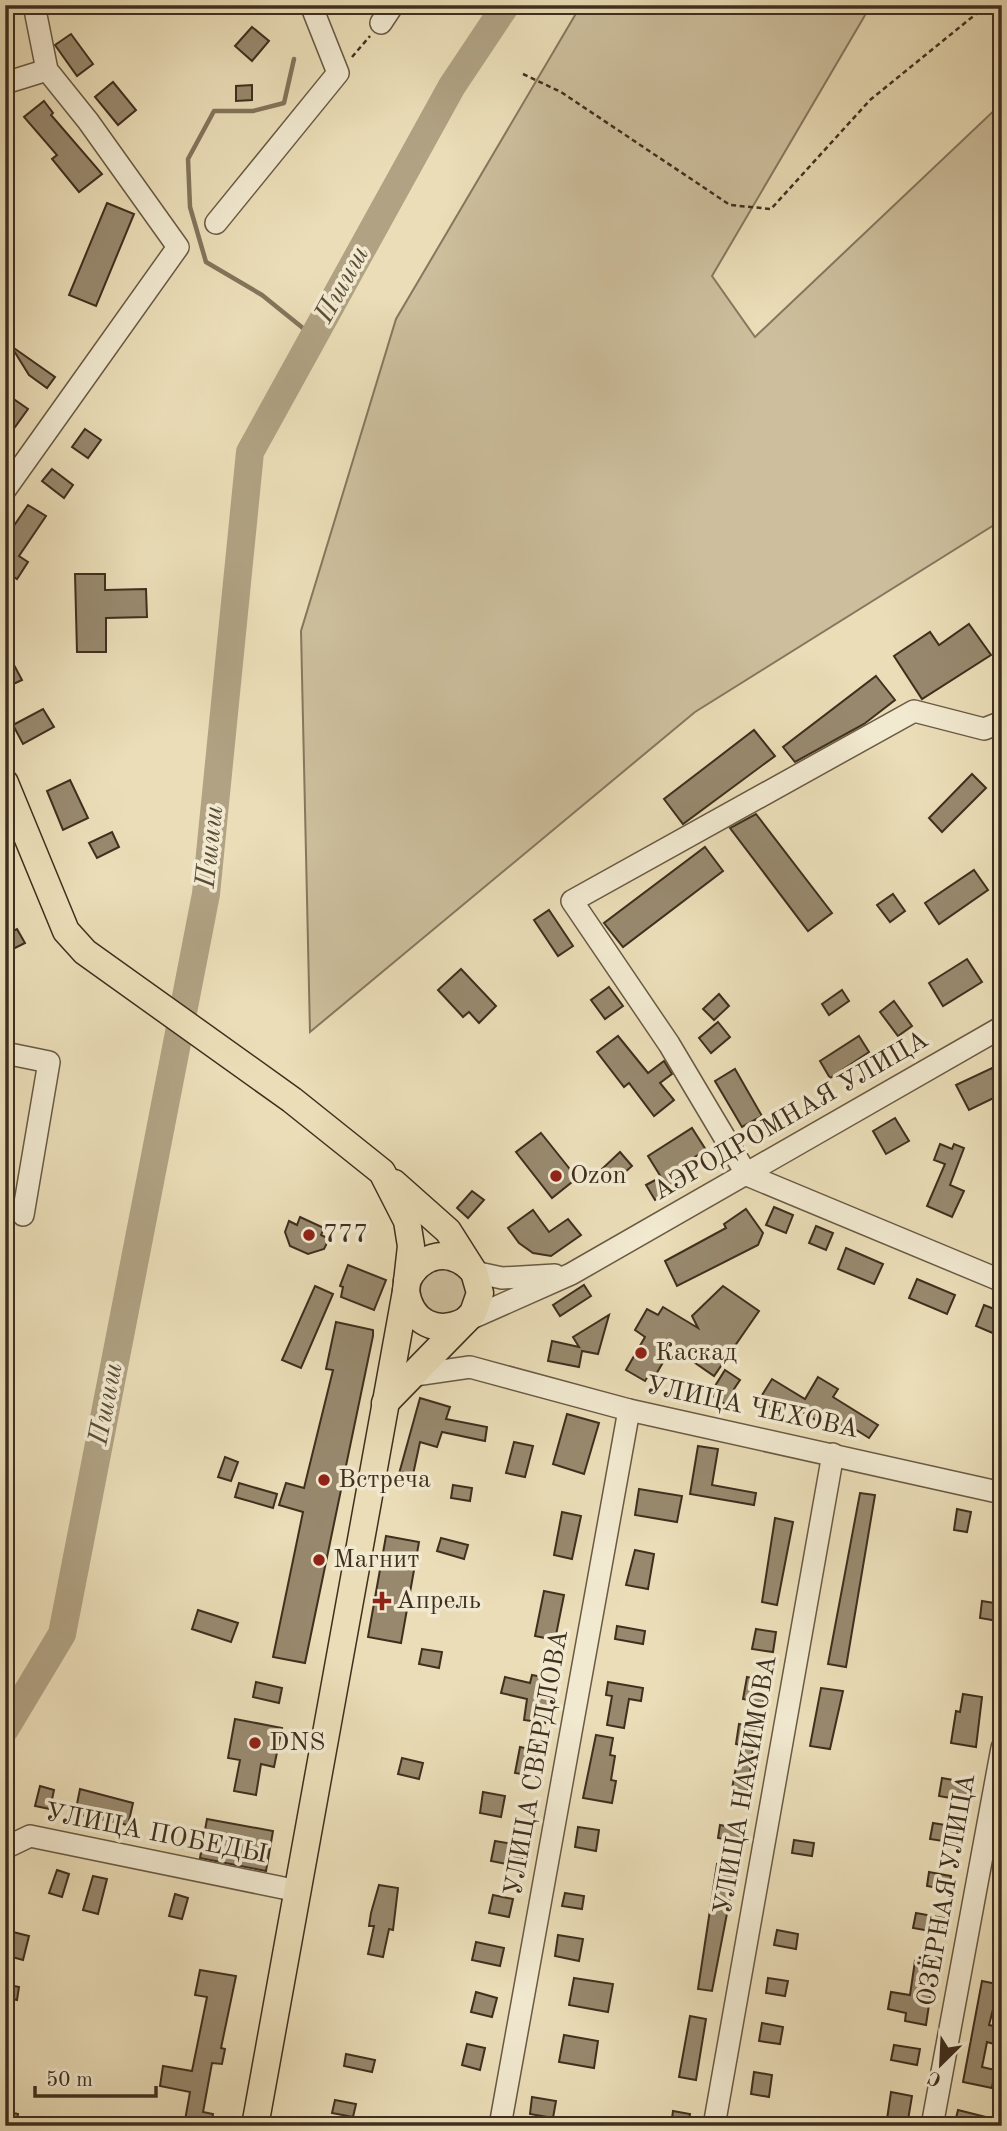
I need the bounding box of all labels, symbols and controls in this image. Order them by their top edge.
water label: Пшиш [310,242,375,329]
water label: Пшиш [193,804,229,891]
street label: АЭРОДРОМНАЯ УЛИЦА [649,1026,933,1206]
place label: Ozon [570,1163,627,1189]
marker: Ozon [548,1168,564,1184]
place label: 777 [323,1222,368,1248]
marker: 777 [301,1227,317,1243]
place label: Каскад [655,1340,737,1366]
marker: Каскад [633,1345,649,1361]
water label: Пшиш [85,1361,129,1448]
street label: УЛИЦА ЧЕХОВА [643,1373,861,1443]
place label: Встреча [338,1467,431,1493]
marker: Встреча [316,1472,332,1488]
place label: Магнит [333,1547,419,1573]
marker: Магнит [311,1552,327,1568]
place label: Апрель [396,1588,481,1614]
marker: Апрель [374,1593,390,1609]
street label: УЛИЦА СВЕРДЛОВА [501,1628,573,1898]
street label: УЛИЦА НАХИМОВА [710,1653,782,1917]
place label: DNS [269,1730,325,1756]
marker: DNS [247,1735,263,1751]
street label: ОЗЁРНАЯ УЛИЦА [911,1771,980,2008]
street label: УЛИЦА ПОБЕДЫ [43,1800,269,1868]
north arrow [906,2030,976,2100]
scale bar [35,2054,156,2098]
text: С [926,2066,945,2088]
text: 50 m [46,2070,93,2091]

